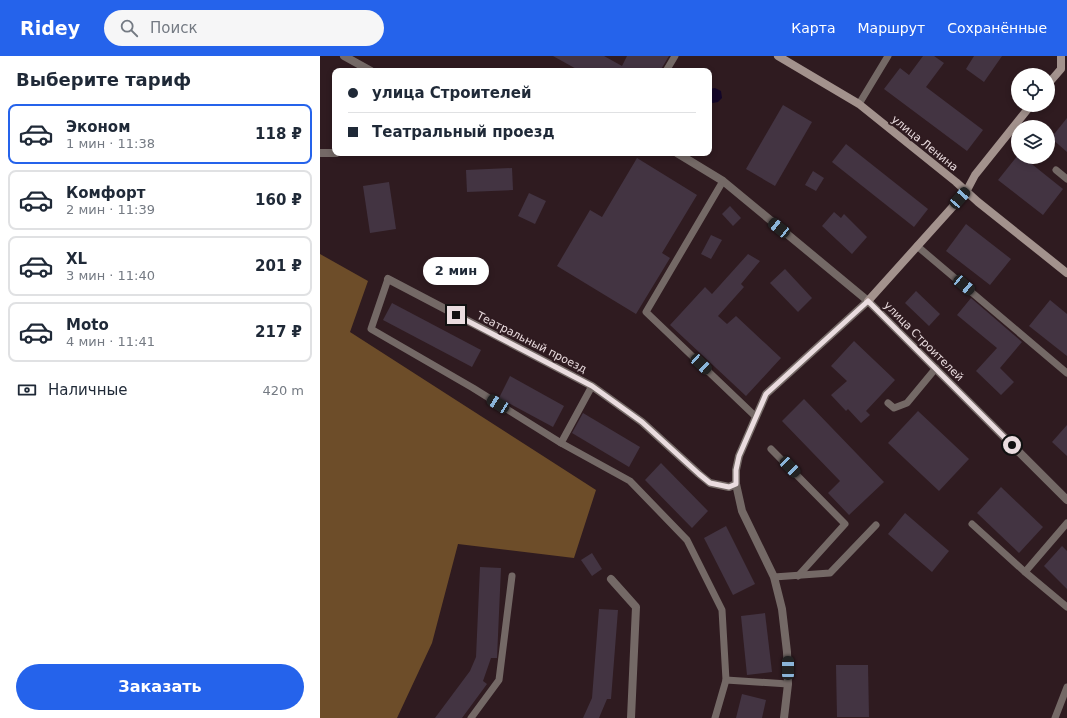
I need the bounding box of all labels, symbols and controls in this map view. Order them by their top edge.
search box [104,10,384,46]
text: Ridey [20,17,80,39]
icon: search [118,17,140,39]
text: Поиск [150,19,198,37]
text: Карта [791,20,835,36]
text: Маршрут [857,20,925,36]
text: Сохранённые [947,20,1047,36]
map controls [1011,68,1055,164]
button: locate [1011,68,1055,112]
text: Выберите тариф [16,69,191,90]
text: улица Строителей [372,84,532,102]
street label: улица Ленина [889,113,961,174]
icon: car [18,116,54,152]
text: Эконом [66,118,130,136]
button: layers [1011,120,1055,164]
text: Театральный проезд [372,123,555,141]
text: 118 ₽ [255,125,302,143]
text: 1 мин · 11:38 [66,136,155,151]
icon: car [18,182,54,218]
text: Комфорт [66,184,145,202]
car [948,185,972,211]
text: 160 ₽ [255,191,302,209]
text: 2 мин · 11:39 [66,202,155,217]
car [766,216,792,240]
icon: car [18,248,54,284]
text: XL [66,250,87,268]
text: 201 ₽ [255,257,302,275]
callout: 2 мин [423,257,489,285]
text: 2 мин [435,263,477,278]
text: 3 мин · 11:40 [66,268,155,283]
car [951,273,977,297]
street label: улица Строителей [881,299,966,384]
route end [447,306,465,324]
street label: Театральный проезд [474,309,589,376]
icon: car [18,314,54,350]
text: Moto [66,316,109,334]
text: 217 ₽ [255,323,302,341]
text: 4 мин · 11:41 [66,334,155,349]
car [688,351,714,377]
icon: cash [16,379,38,401]
text: Наличные [48,381,128,399]
text: 420 m [262,383,304,398]
car [485,393,511,415]
route start [1003,436,1021,454]
car [777,454,803,480]
car [782,656,794,680]
button: Заказать [16,664,304,710]

